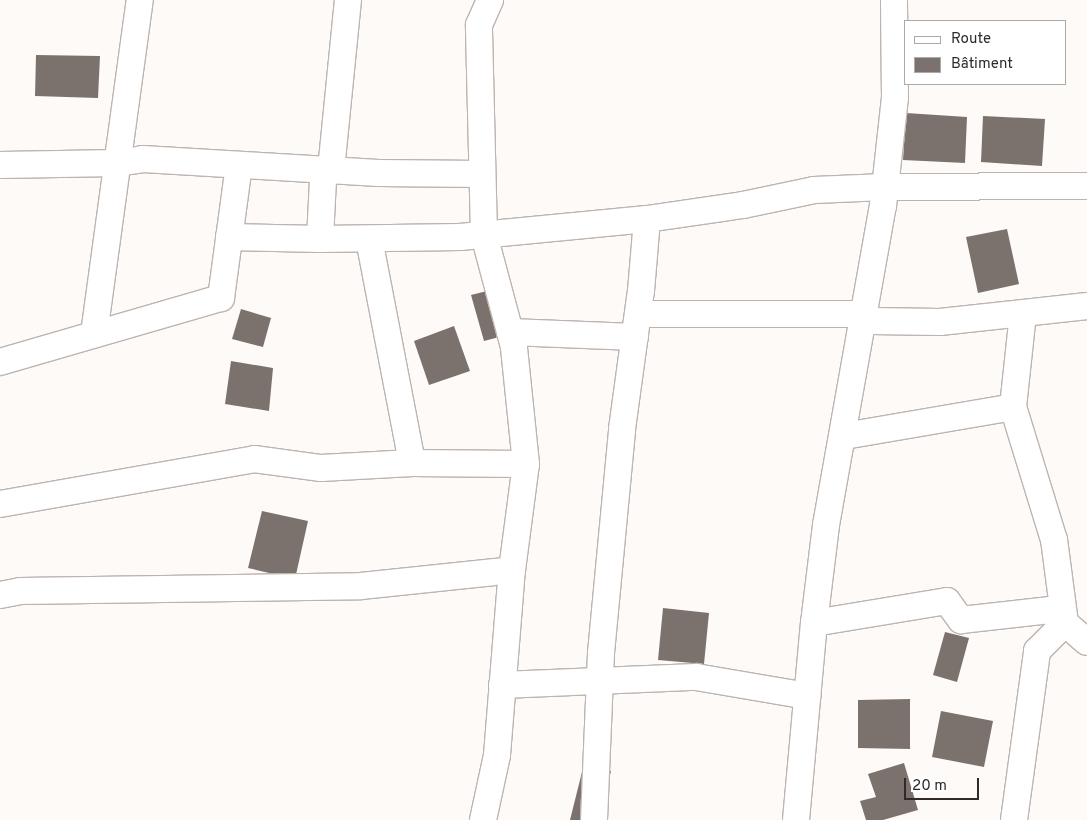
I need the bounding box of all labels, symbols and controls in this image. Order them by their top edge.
legend [904,20,1067,85]
text: Route [951,30,991,49]
text: Bâtiment [951,55,1013,74]
scale bar [907,768,982,800]
text: 20 m [912,777,947,796]

